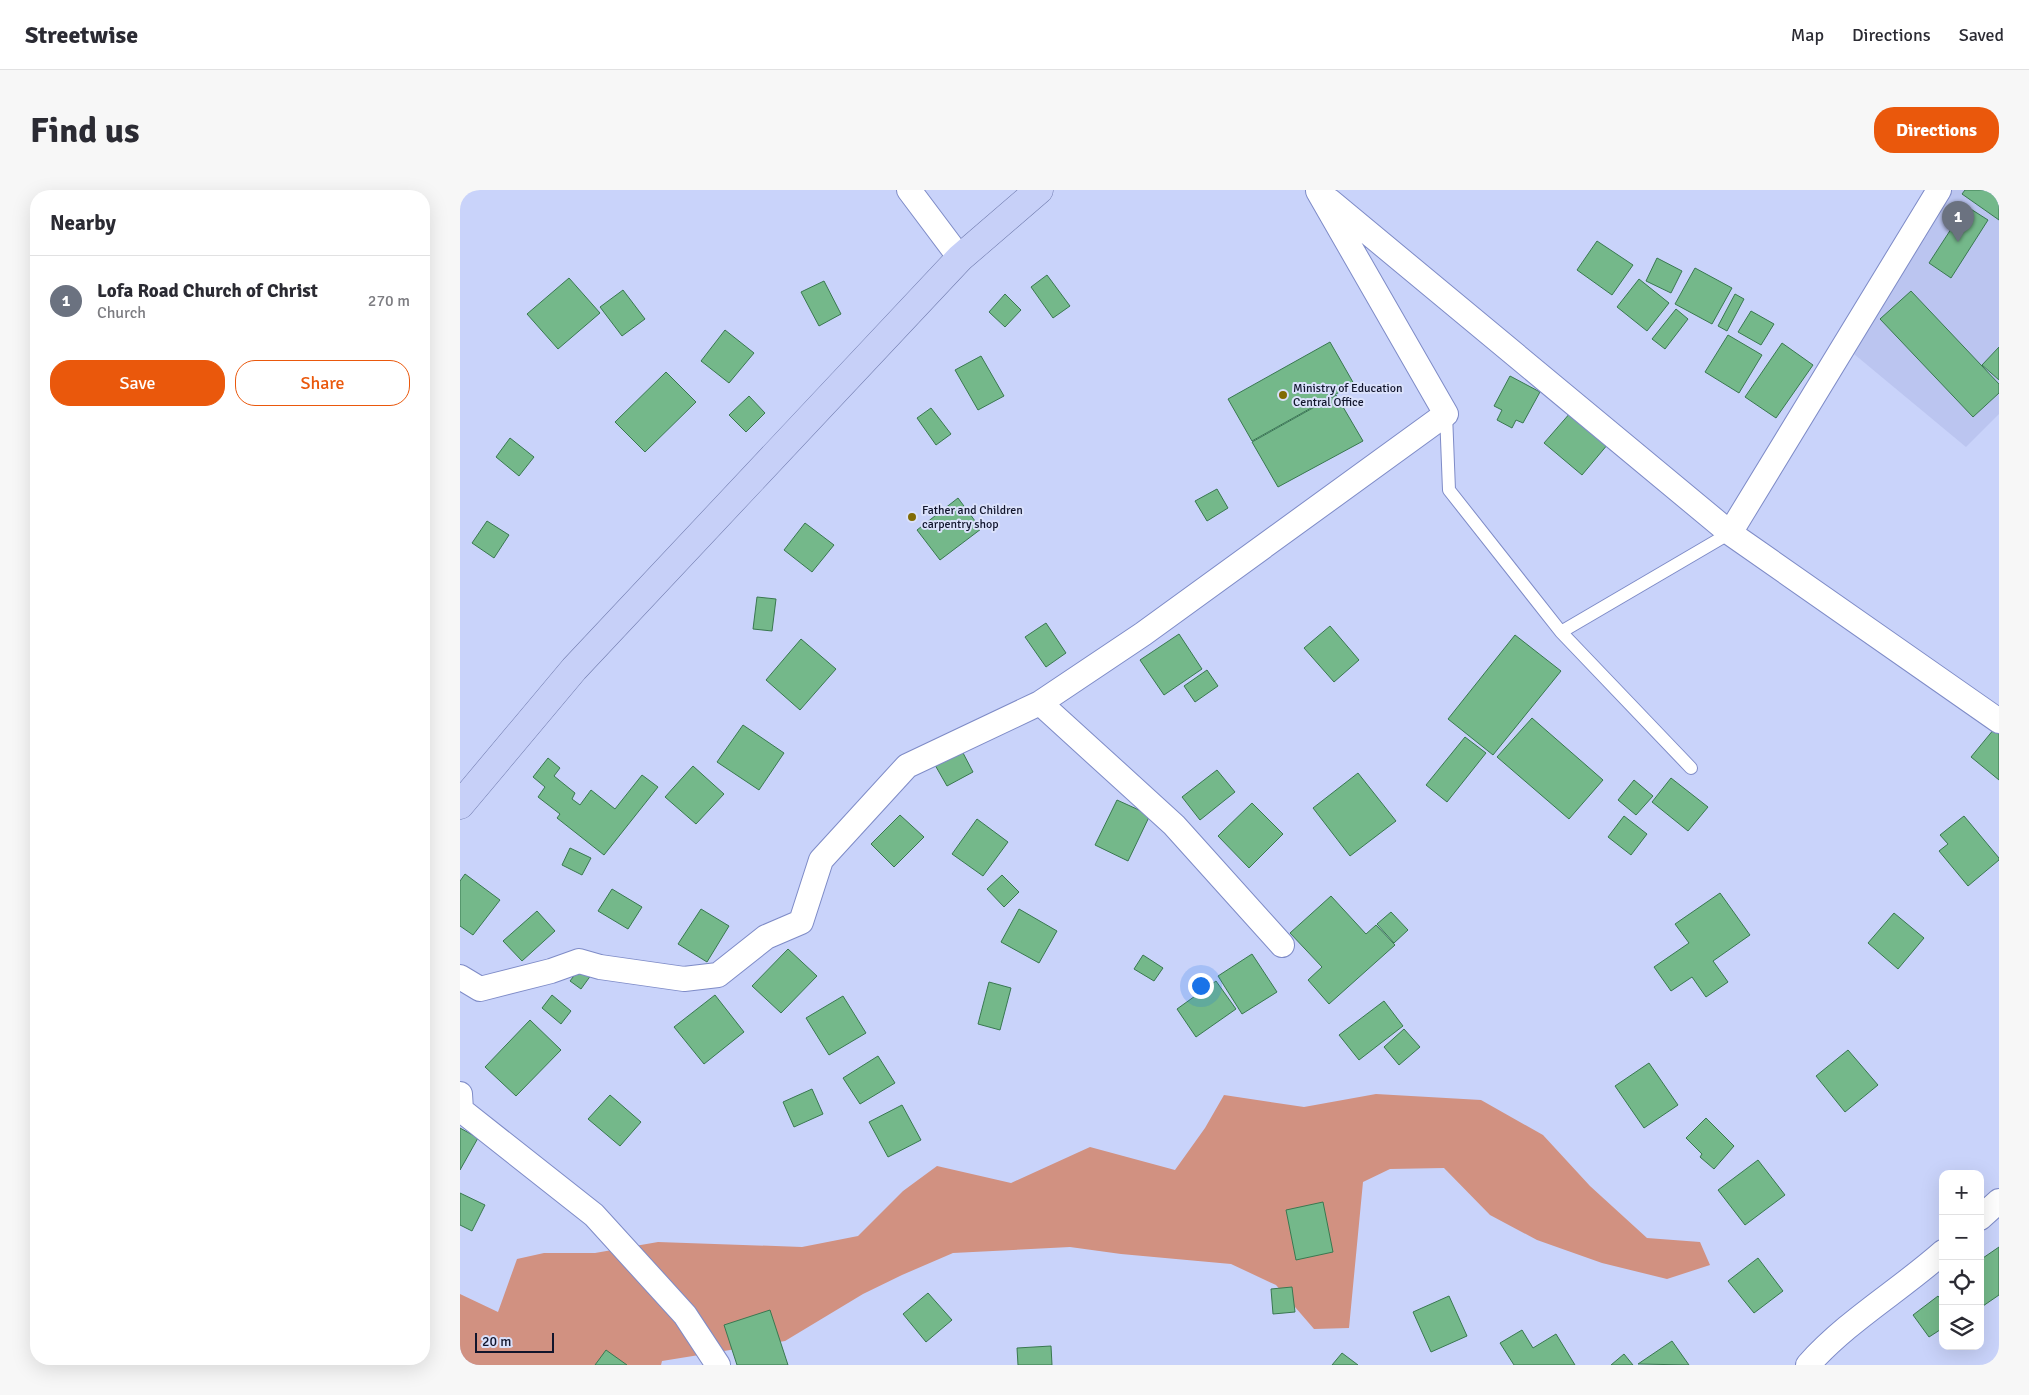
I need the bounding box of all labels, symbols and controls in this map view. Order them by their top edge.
text: Streetwise [25,20,138,50]
text: Map [1791,24,1824,46]
text: Directions [1852,24,1931,46]
text: Saved [1959,24,2004,46]
button: Directions [1874,107,1999,153]
text: Find us [30,109,140,152]
pin: 1 [1942,201,1974,242]
text: Nearby [50,210,116,236]
text: Lofa Road Church of Christ [97,279,318,303]
text: 1 [62,291,70,311]
text: 270 m [368,291,410,311]
text: Church [97,303,146,323]
button: Save [50,360,225,406]
button: Share [235,360,410,406]
place label: Ministry of Education Central Office [1293,381,1402,410]
marker: Ministry of Education Central Office [1277,389,1289,401]
place label: Father and Children carpentry shop [922,503,1023,532]
marker: Father and Children carpentry shop [906,511,918,523]
your location [1188,973,1214,999]
map controls [1939,1170,1984,1350]
button: + [1939,1170,1984,1215]
button: − [1939,1215,1984,1260]
button: locate [1939,1260,1984,1305]
button: layers [1939,1305,1984,1350]
scale bar [475,1330,554,1353]
text: 20 m [482,1333,511,1350]

